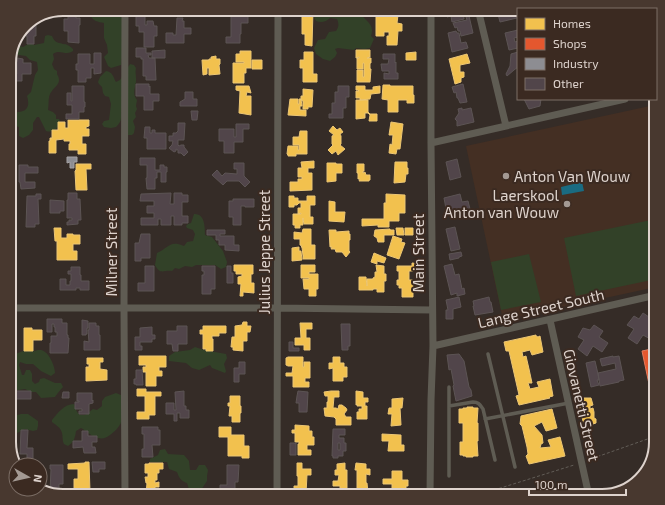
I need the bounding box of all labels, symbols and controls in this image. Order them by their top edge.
legend [517,8,657,100]
text: Homes [553,16,591,30]
text: Shops [553,36,587,50]
text: Industry [553,56,599,70]
text: Other [553,76,584,90]
place label: Anton Van Wouw [514,167,630,185]
marker: Anton Van Wouw [501,171,511,181]
place label: Laerskool Anton van Wouw [444,186,560,221]
street label: Julius Jeppe Street [255,189,273,314]
marker: Laerskool Anton van Wouw [562,199,572,209]
street label: Milner Street [102,207,120,296]
street label: Main Street [409,213,427,292]
street label: Lange Street South [476,285,606,331]
street label: Giovanetti Street [560,347,604,463]
north arrow [8,457,48,497]
scale bar [529,471,626,497]
text: N [31,474,45,483]
text: 100 m [535,477,567,491]

